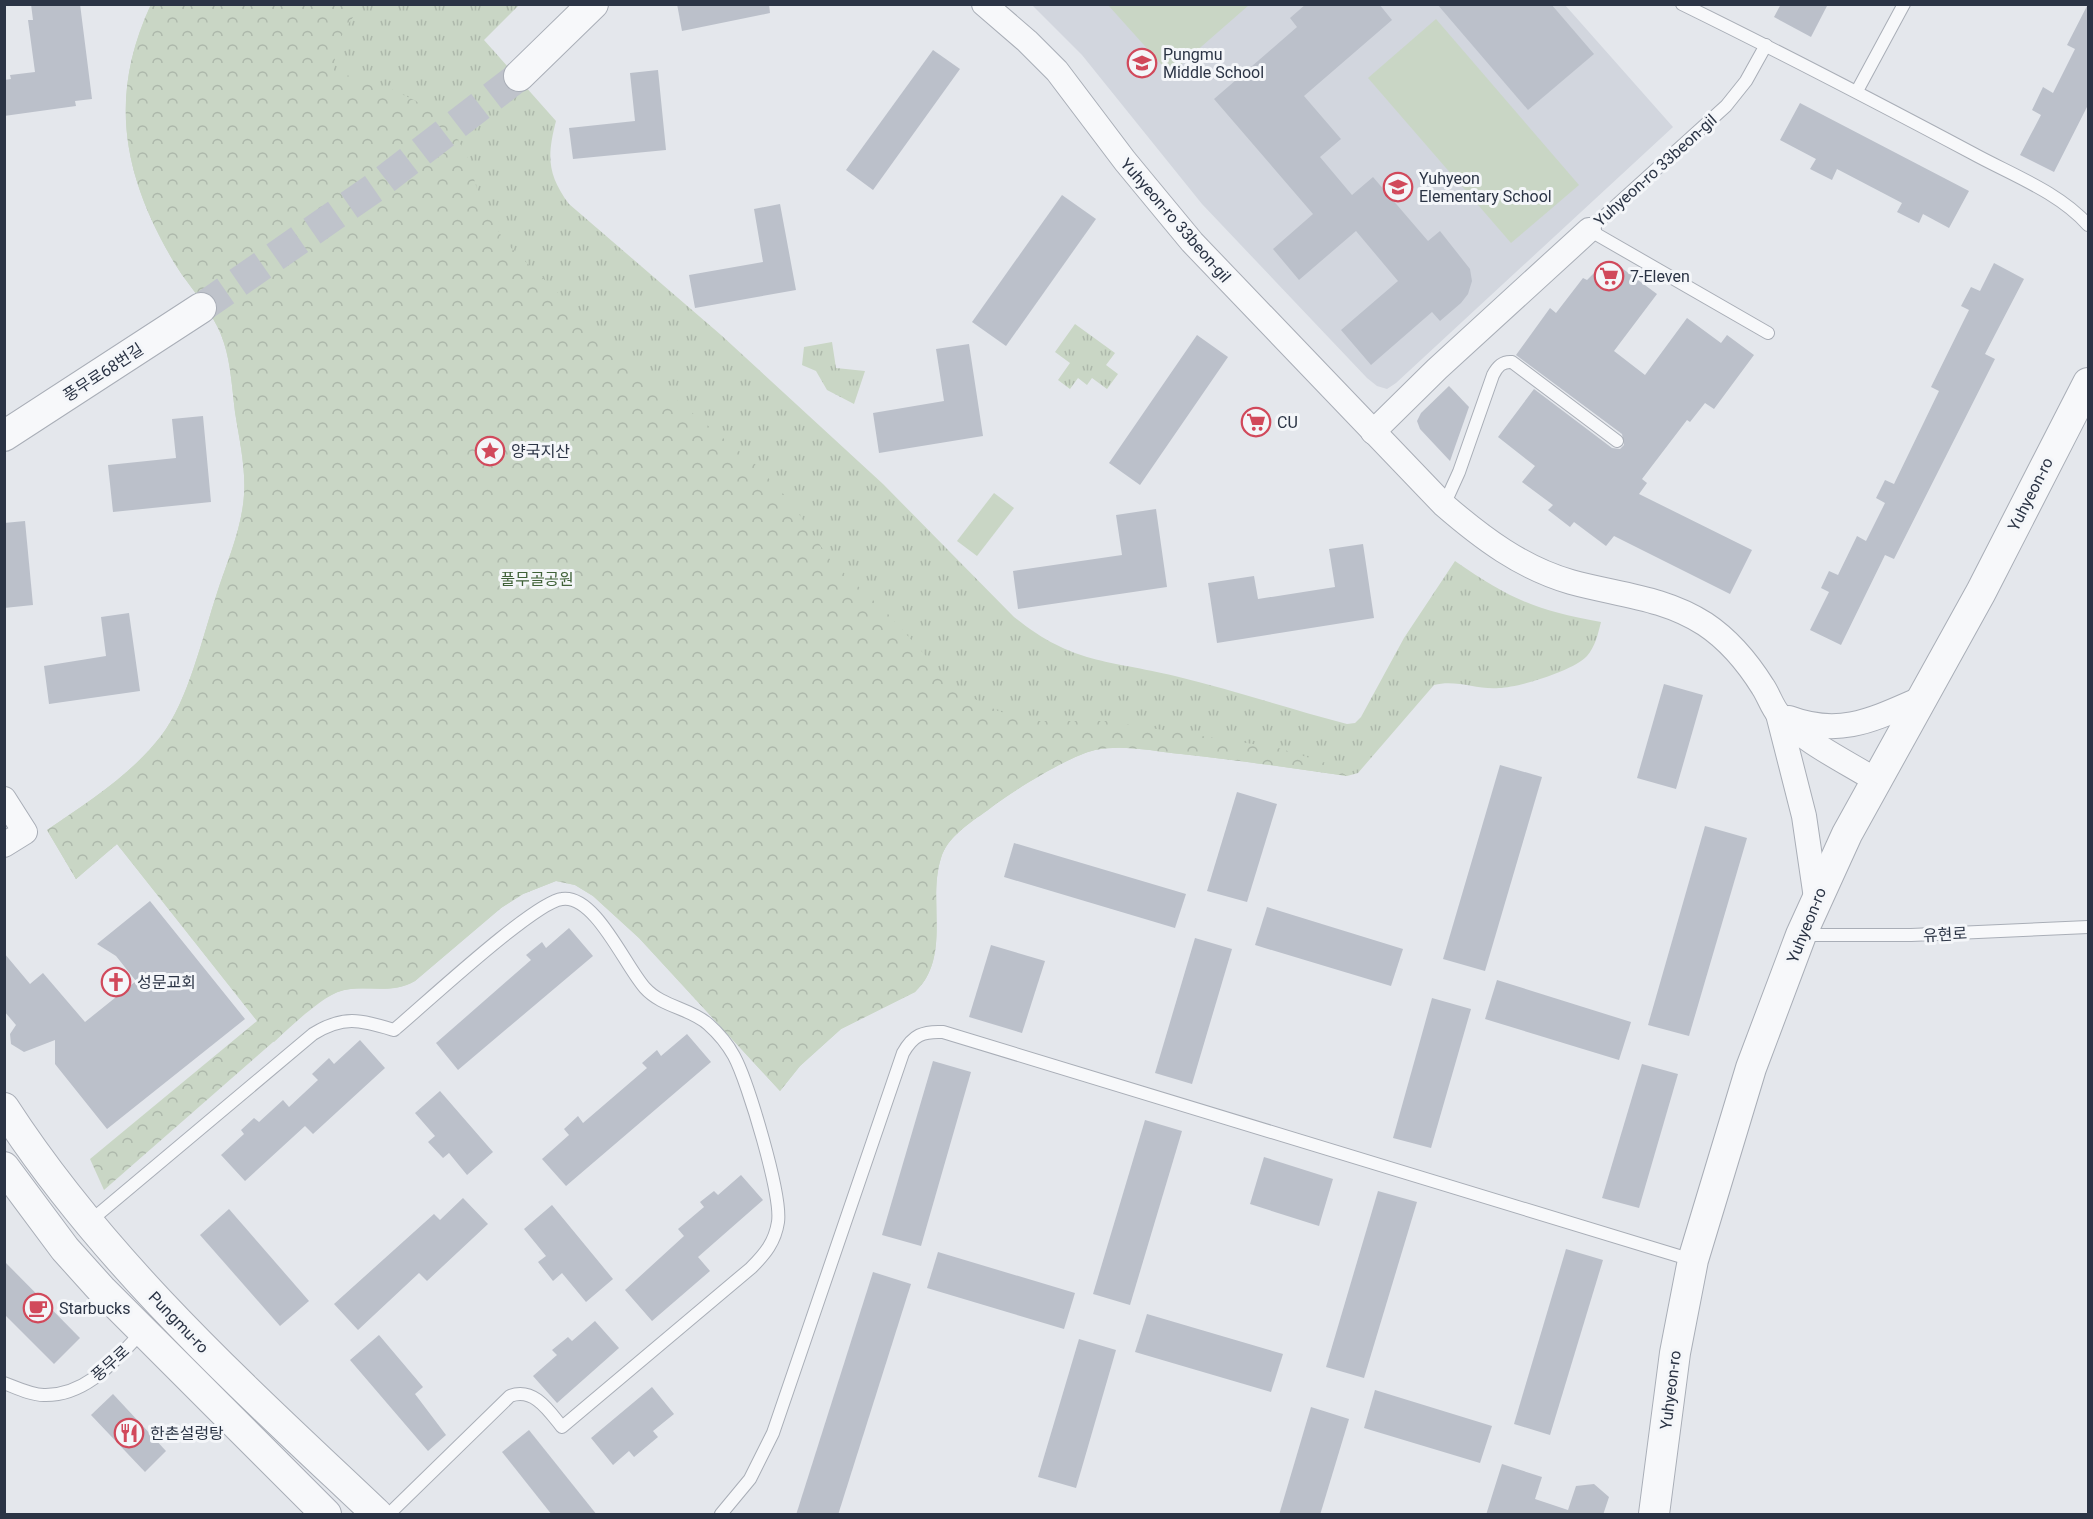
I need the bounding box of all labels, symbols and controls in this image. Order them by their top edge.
place label: Pungmu Middle School [1163,45,1264,82]
school or university icon: Pungmu Middle School [1126,47,1158,79]
street label: Yuhyeon-ro 33beon-gil [1590,110,1720,230]
street label: Yuhyeon-ro 33beon-gil [1117,154,1235,286]
place label: Yuhyeon Elementary School [1419,169,1552,206]
school or university icon: Yuhyeon Elementary School [1382,171,1414,203]
supermarket icon: 7-Eleven [1593,260,1625,292]
place label: 7-Eleven [1630,267,1690,286]
street label: 풍무로68번길 [60,340,147,405]
supermarket icon: CU [1240,406,1272,438]
place label: CU [1277,413,1298,432]
place icon: 양국지산 [474,435,506,467]
place label: 양국지산 [511,442,570,461]
street label: Yuhyeon-ro [2004,454,2057,534]
park label: 풀무골공원 [500,570,574,589]
street label: Yuhyeon-ro [1783,885,1830,966]
street label: 유현로 [1922,924,1968,945]
church icon: 성문교회 [100,966,132,998]
place label: 성문교회 [137,973,196,992]
street label: Pungmu-ro [145,1288,213,1357]
cafe icon: Starbucks [22,1292,54,1324]
place label: Starbucks [59,1299,130,1318]
street label: 풍무로 [88,1341,133,1385]
street label: Yuhyeon-ro [1656,1349,1685,1431]
restaurant icon: 한촌설렁탕 [113,1417,145,1449]
place label: 한촌설렁탕 [150,1424,224,1443]

